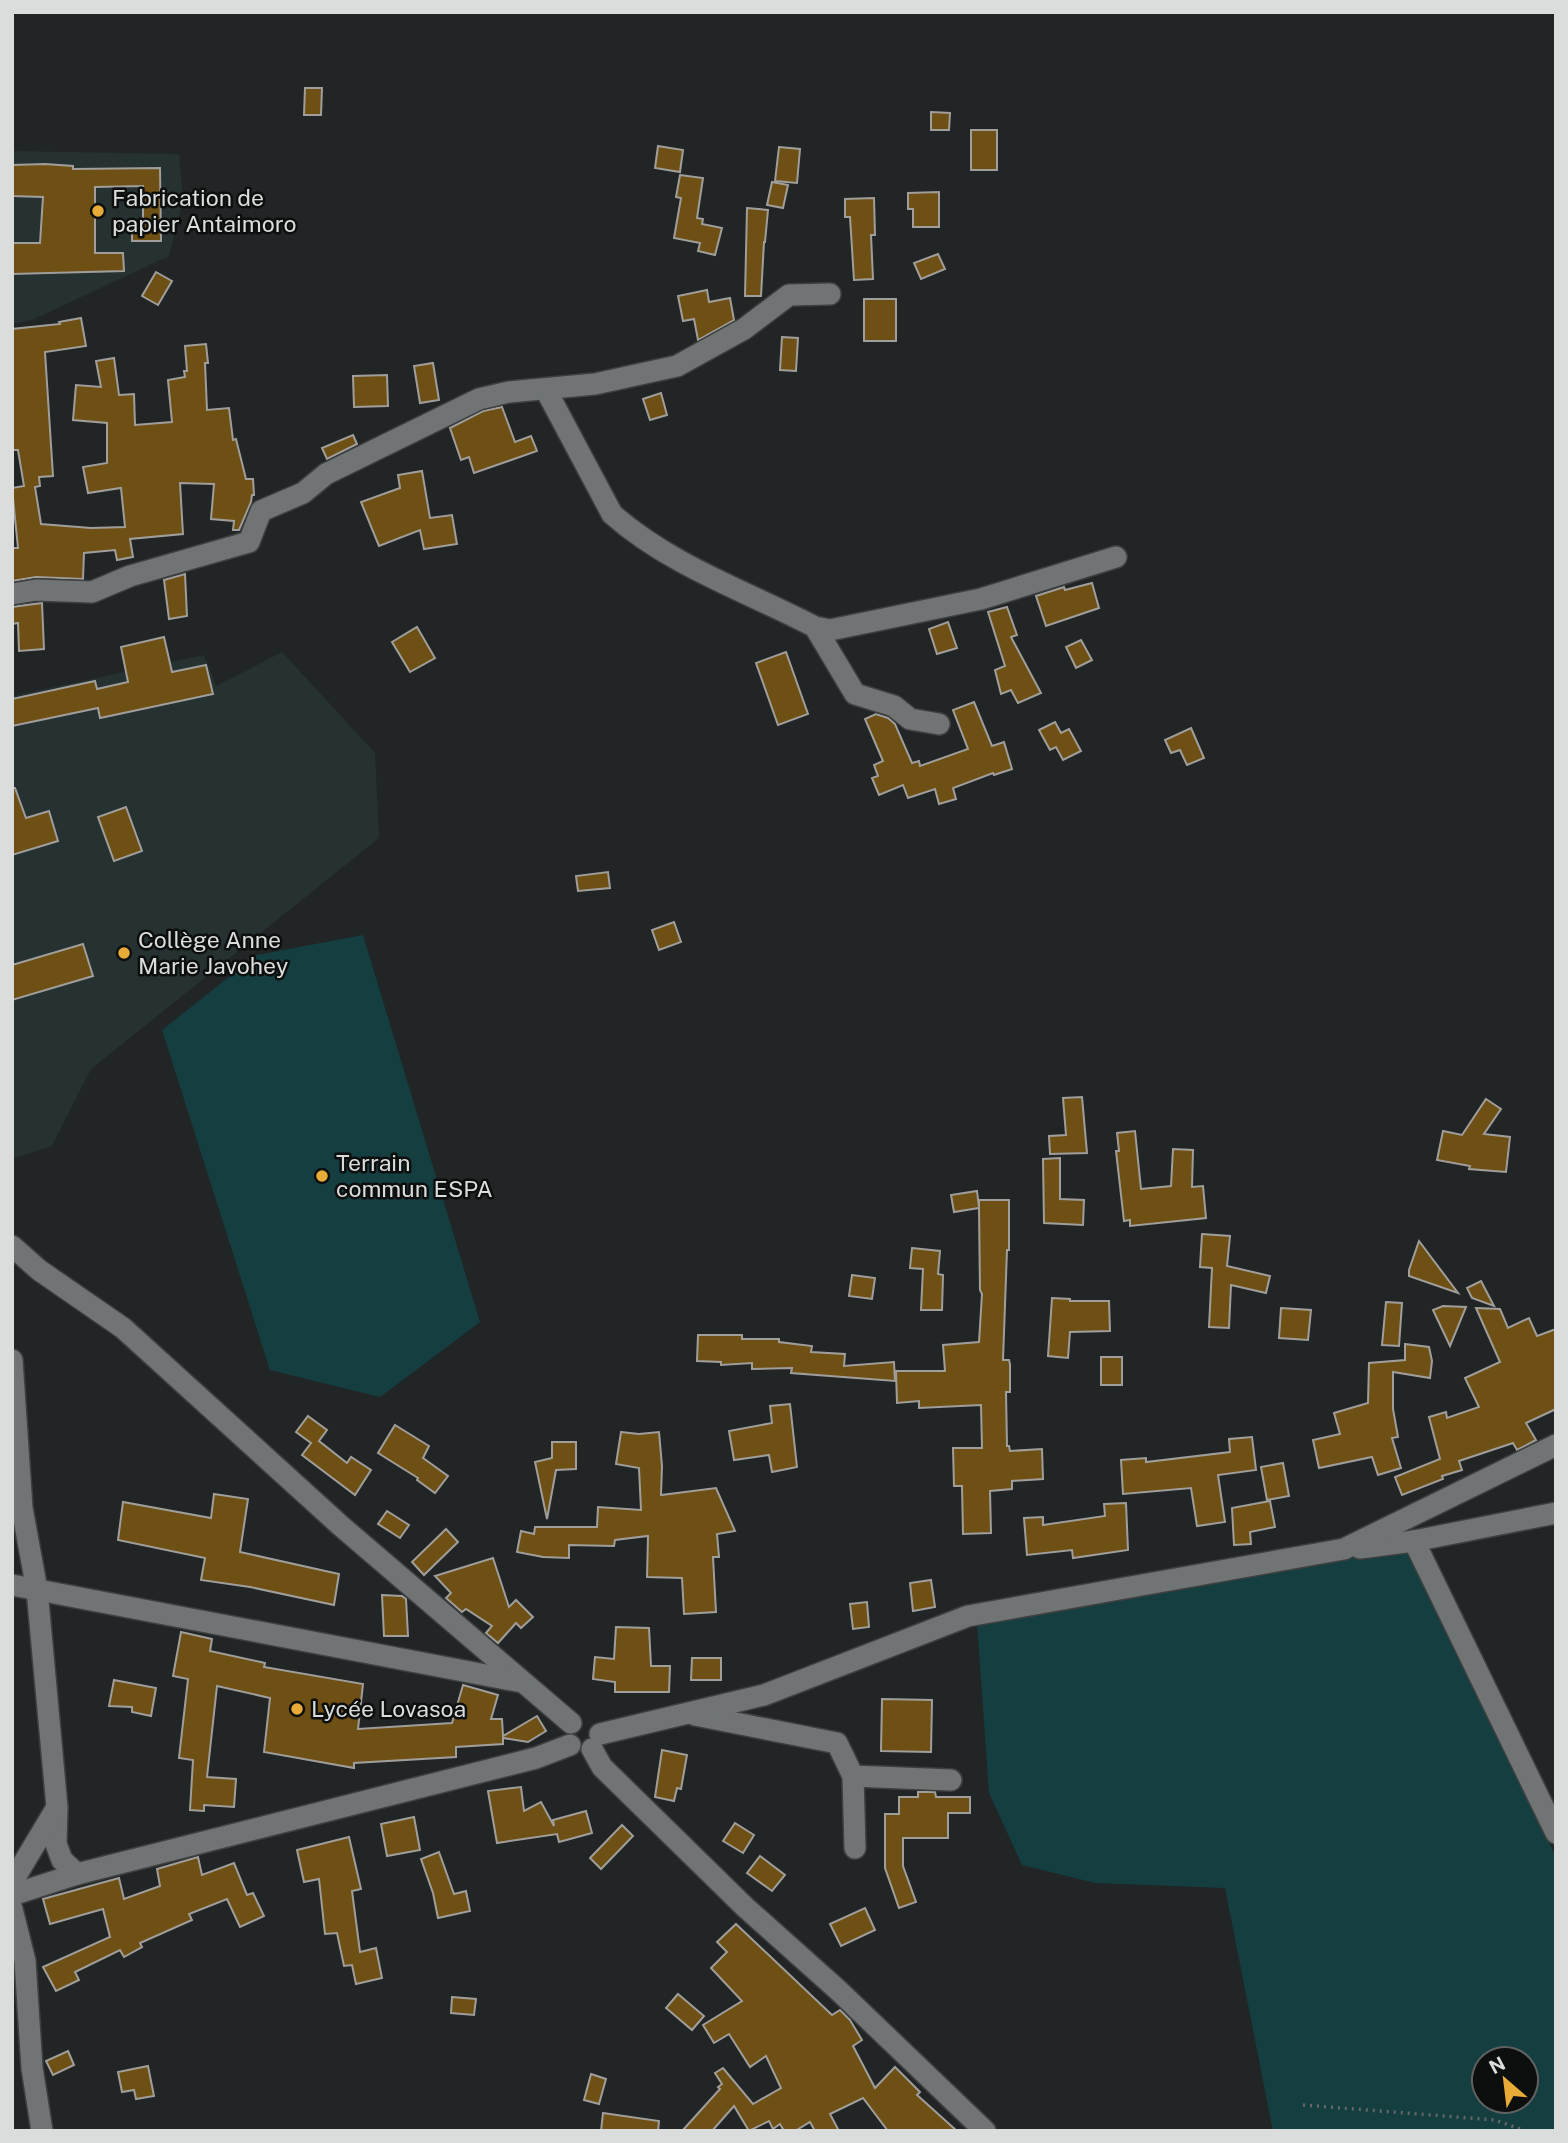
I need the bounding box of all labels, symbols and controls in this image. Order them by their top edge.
place label: Fabrication de papier Antaimoro [112,184,297,237]
marker: Fabrication de papier Antaimoro [90,203,106,219]
place label: Collège Anne Marie Javohey [138,926,288,979]
marker: Collège Anne Marie Javohey [116,945,132,961]
place label: Terrain commun ESPA [336,1149,493,1202]
marker: Terrain commun ESPA [314,1168,330,1184]
place label: Lycée Lovasoa [311,1695,466,1722]
marker: Lycée Lovasoa [289,1701,305,1717]
north arrow [1470,2045,1540,2115]
text: N [1485,2052,1509,2078]

